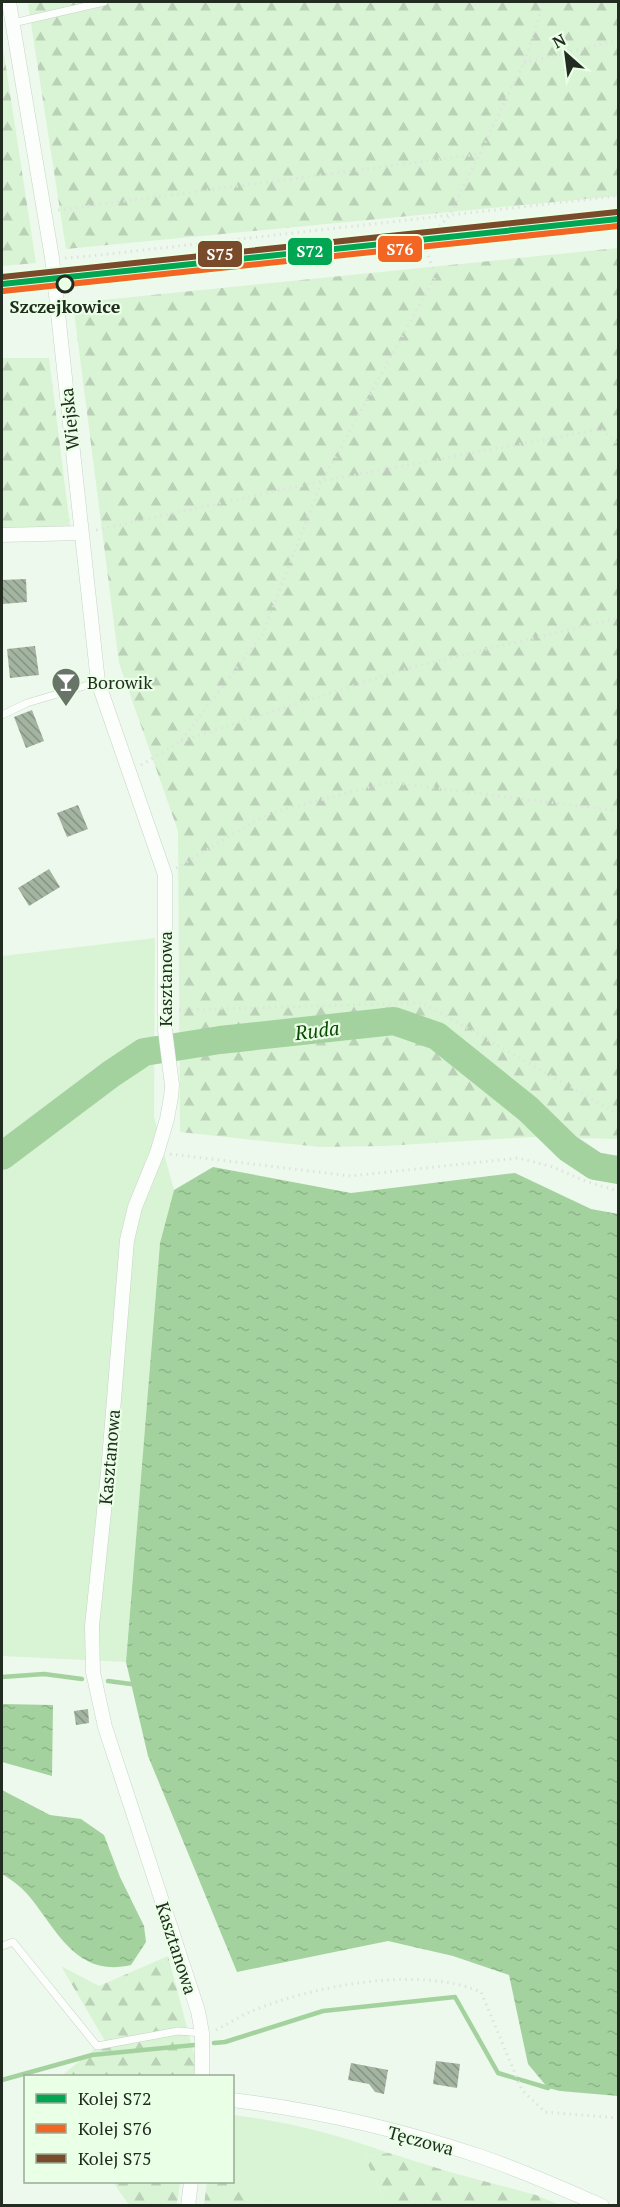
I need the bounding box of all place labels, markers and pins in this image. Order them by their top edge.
marker: Szczejkowice [56,275,74,293]
place label: Szczejkowice [10,294,121,318]
bar icon: Borowik [50,666,82,708]
place label: Borowik [87,670,153,694]

